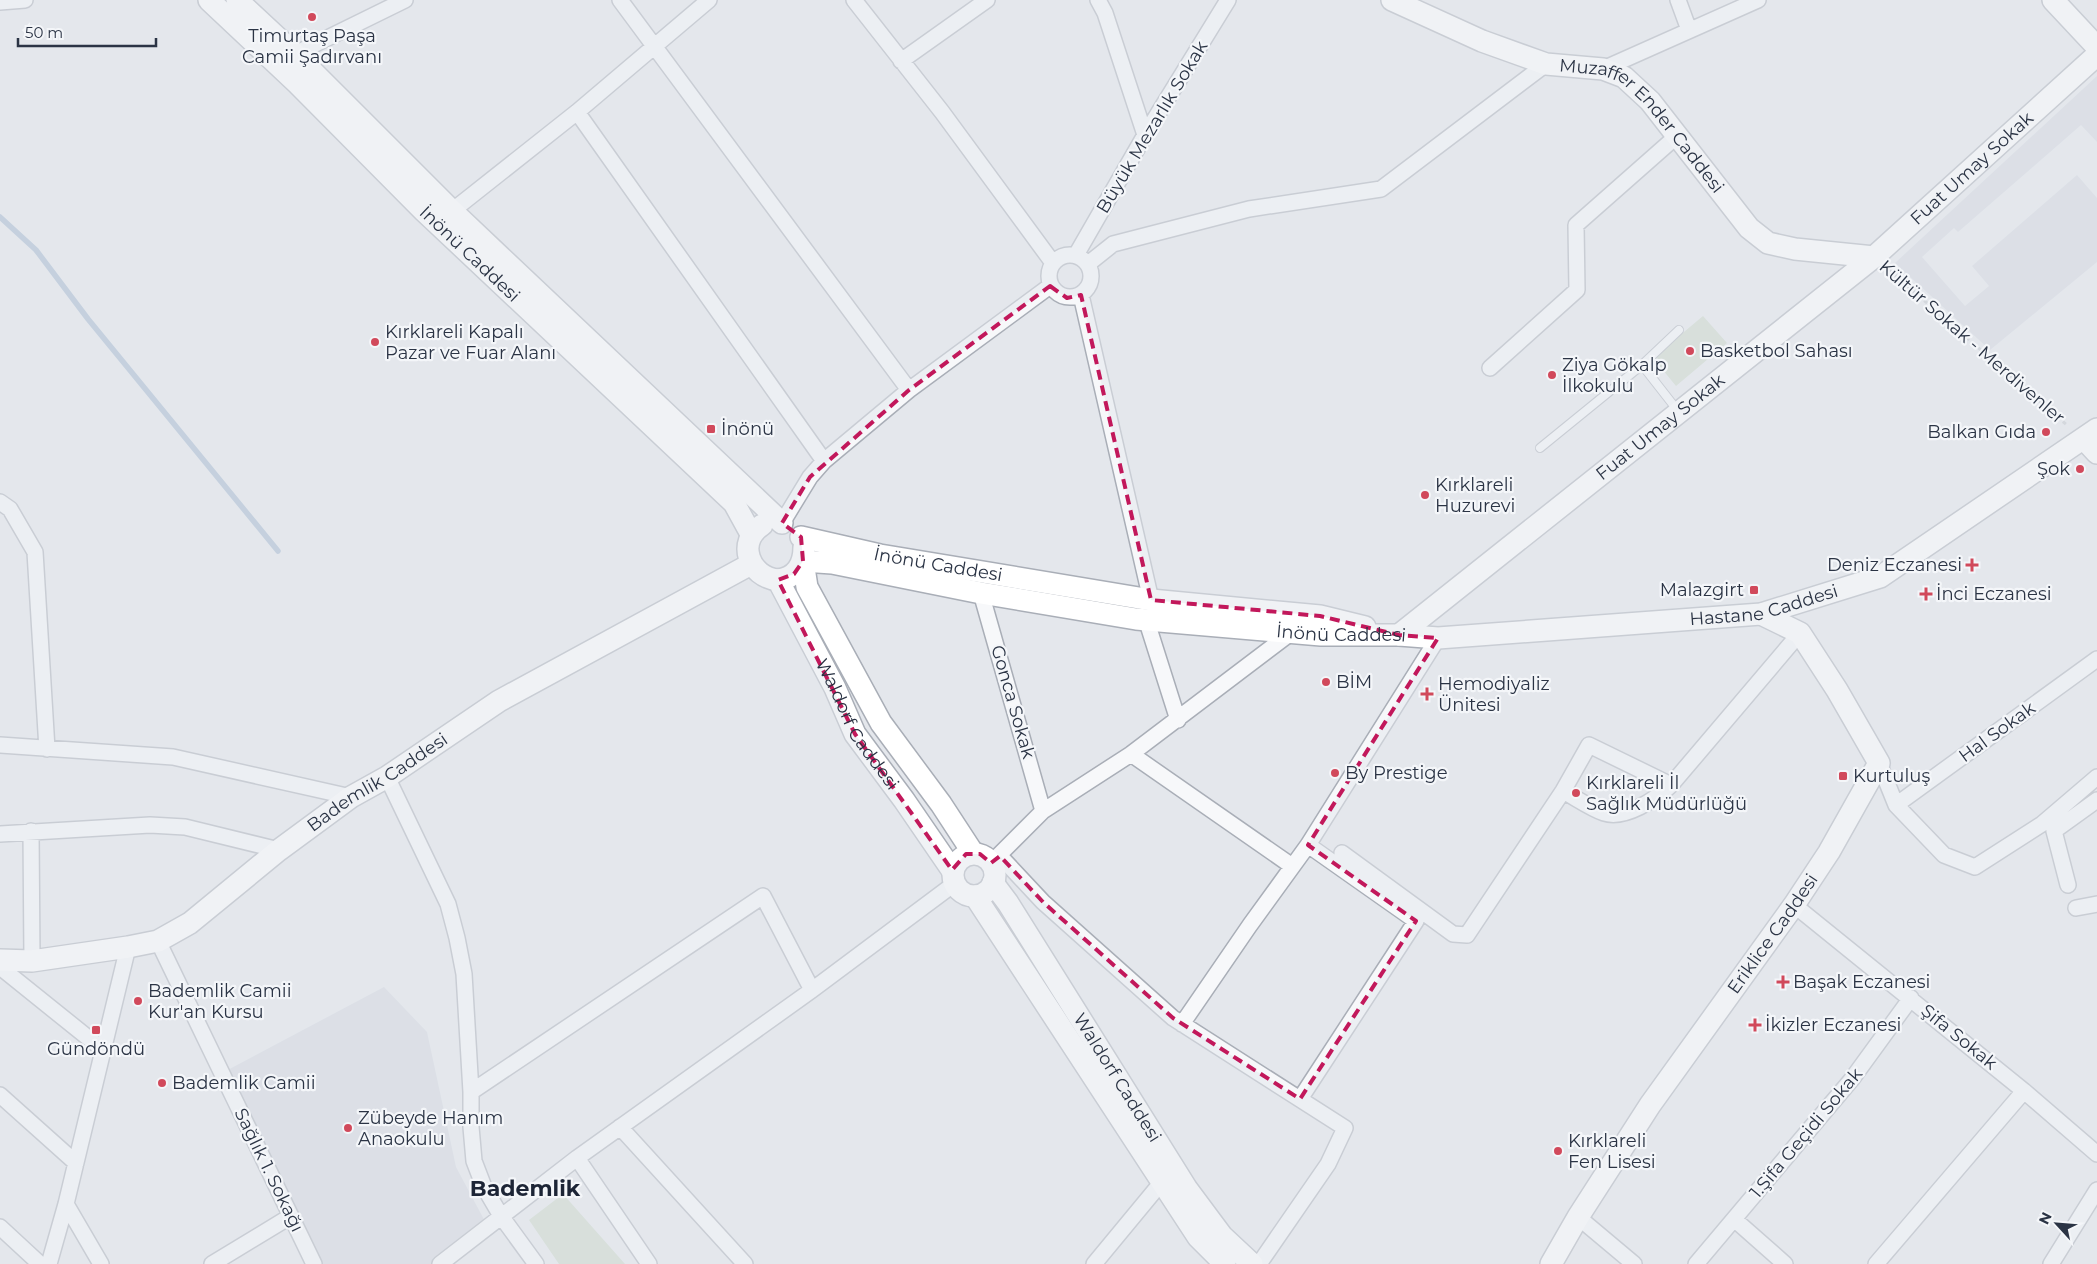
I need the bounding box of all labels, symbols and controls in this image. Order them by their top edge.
marker: Timurtaş Paşa Camii Şadırvanı [306,11,318,23]
scale bar [18,15,155,47]
text: 50 m [25,23,63,42]
place label: Timurtaş Paşa Camii Şadırvanı [242,25,382,68]
street label: Büyük Mezarlık Sokak [1092,37,1212,217]
street label: Muzaffer Ender Caddesi [1558,54,1729,197]
street label: Fuat Umay Sokak [1906,107,2038,230]
street label: İnönü Caddesi [415,201,525,307]
street label: Kültür Sokak - Merdivenler [1875,255,2069,429]
place label: Kırklareli Kapalı Pazar ve Fuar Alanı [385,321,556,364]
marker: Kırklareli Kapalı Pazar ve Fuar Alanı [369,336,381,348]
place label: Basketbol Sahası [1700,340,1853,362]
marker: Basketbol Sahası [1684,345,1696,357]
place label: Ziya Gökalp İlkokulu [1562,354,1667,397]
marker: Ziya Gökalp İlkokulu [1546,369,1558,381]
street label: Fuat Umay Sokak [1592,369,1729,485]
place label: İnönü [721,418,774,440]
place label: Balkan Gıda [1927,421,2036,443]
marker: İnönü [705,423,717,435]
marker: Balkan Gıda [2040,426,2052,438]
place label: Şok [2037,458,2070,480]
marker: Şok [2074,463,2086,475]
place label: Kırklareli Huzurevi [1435,474,1515,517]
marker: Kırklareli Huzurevi [1419,489,1431,501]
street label: İnönü Caddesi [872,543,1004,586]
place label: Deniz Eczanesi [1827,554,1962,576]
marker: Deniz Eczanesi [1966,559,1978,571]
place label: Malazgirt [1660,579,1744,601]
street label: Hastane Caddesi [1689,580,1841,630]
place label: İnci Eczanesi [1936,583,2052,605]
marker: Malazgirt [1748,584,1760,596]
marker: İnci Eczanesi [1920,588,1932,600]
street label: İnönü Caddesi [1275,620,1407,647]
street label: Gonca Sokak [986,643,1040,762]
street label: Waldorf Caddesi [811,655,904,794]
place label: BİM [1336,671,1372,693]
place label: Hemodiyaliz Ünitesi [1438,673,1550,716]
marker: BİM [1320,676,1332,688]
marker: Hemodiyaliz Ünitesi [1420,687,1434,701]
street label: Hal Sokak [1954,697,2040,767]
street label: Bademlik Caddesi [303,728,452,837]
place label: By Prestige [1345,762,1448,784]
place label: Kurtuluş [1853,765,1930,787]
marker: By Prestige [1329,767,1341,779]
marker: Kurtuluş [1837,770,1849,782]
place label: Kırklareli İl Sağlık Müdürlüğü [1586,772,1747,815]
marker: Kırklareli İl Sağlık Müdürlüğü [1570,787,1582,799]
street label: Eriklice Caddesi [1723,869,1823,998]
place label: Başak Eczanesi [1793,971,1930,993]
marker: Başak Eczanesi [1777,976,1789,988]
place label: Bademlik Camii Kur'an Kursu [148,980,292,1023]
marker: Bademlik Camii Kur'an Kursu [132,995,144,1007]
street label: Şifa Sokak [1917,1000,2002,1074]
street label: Waldorf Caddesi [1069,1009,1166,1146]
place label: İkizler Eczanesi [1765,1014,1901,1036]
marker: İkizler Eczanesi [1749,1019,1761,1031]
marker: Gündöndü [90,1024,102,1036]
place label: Gündöndü [47,1038,145,1060]
street label: 1.Şifa Geçidi Sokak [1745,1063,1867,1203]
place label: Bademlik Camii [172,1072,316,1094]
marker: Bademlik Camii [156,1077,168,1089]
street label: Sağlık 1. Sokağı [230,1105,308,1235]
place label: Zübeyde Hanım Anaokulu [358,1107,503,1150]
marker: Zübeyde Hanım Anaokulu [342,1122,354,1134]
place label: Kırklareli Fen Lisesi [1568,1130,1656,1173]
marker: Kırklareli Fen Lisesi [1552,1145,1564,1157]
district label: Bademlik [470,1175,581,1202]
north arrow [2032,1199,2082,1249]
text: N [2035,1209,2056,1227]

